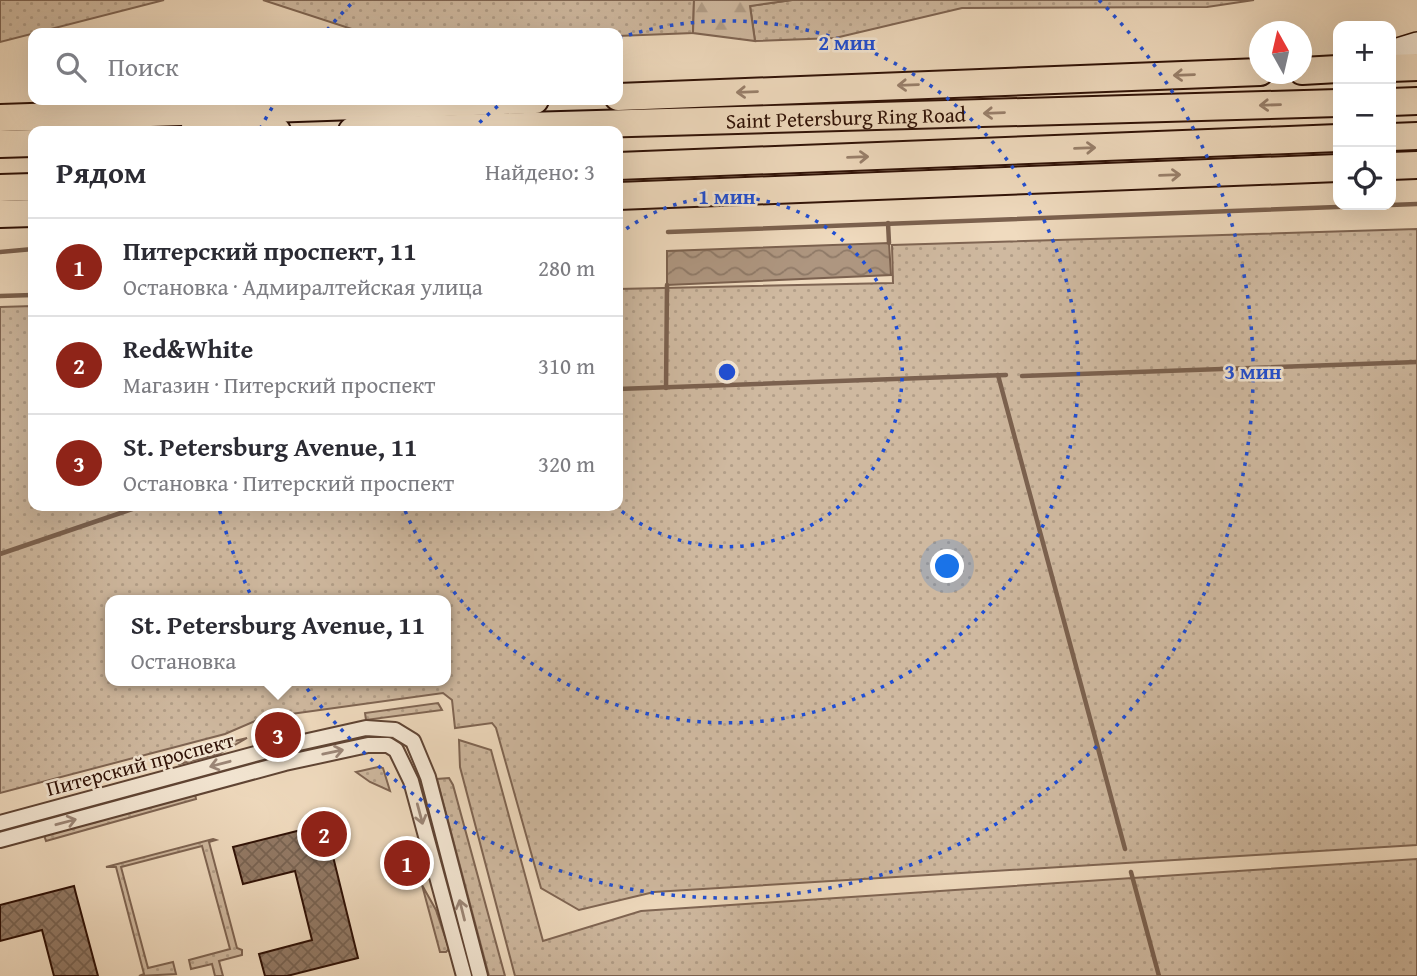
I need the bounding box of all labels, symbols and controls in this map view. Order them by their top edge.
north arrow [1249,21,1312,84]
map controls [1333,21,1396,210]
button: + [1333,21,1396,84]
text: 2 мин [818,27,876,58]
search box [28,28,623,105]
text: Поиск [108,47,179,86]
icon: search [52,48,90,86]
one-way arrow [1173,69,1196,82]
one-way arrow [897,79,920,92]
button: − [1333,84,1396,147]
one-way arrow [735,85,758,98]
street label: Saint Petersburg Ring Road [725,98,967,136]
one-way arrow [1259,99,1282,112]
one-way arrow [982,107,1005,120]
one-way arrow [1074,141,1097,155]
button: locate [1333,147,1396,210]
text: Рядом [56,150,147,194]
one-way arrow [846,150,869,163]
text: Найдено: 3 [485,155,595,188]
one-way arrow [1158,168,1181,181]
text: 1 мин [698,181,756,212]
text: Питерский проспект, 11 [123,231,417,270]
text: 1 [73,251,85,284]
text: 280 m [538,251,595,284]
text: Остановка · Адмиралтейская улица [123,270,483,303]
text: Red&White [123,329,253,368]
text: 2 [73,349,85,382]
text: 310 m [538,349,595,382]
text: 3 мин [1224,356,1282,387]
centre of rings [715,360,739,384]
text: Магазин · Питерский проспект [123,368,435,401]
text: St. Petersburg Avenue, 11 [123,427,418,466]
text: 3 [73,447,85,480]
text: 320 m [538,447,595,480]
text: Остановка · Питерский проспект [123,466,454,499]
your location [930,549,964,583]
popup [105,595,451,686]
text: St. Petersburg Avenue, 11 [131,605,425,644]
text: Остановка [131,644,236,677]
pin: 3 [255,709,301,761]
street label: Питерский проспект [43,724,237,804]
one-way arrow [321,745,344,759]
one-way arrow [209,758,232,771]
one-way arrow [414,803,427,825]
pin: 2 [301,808,347,860]
one-way arrow [55,814,77,827]
pin: 1 [384,837,430,889]
one-way arrow [455,899,468,922]

